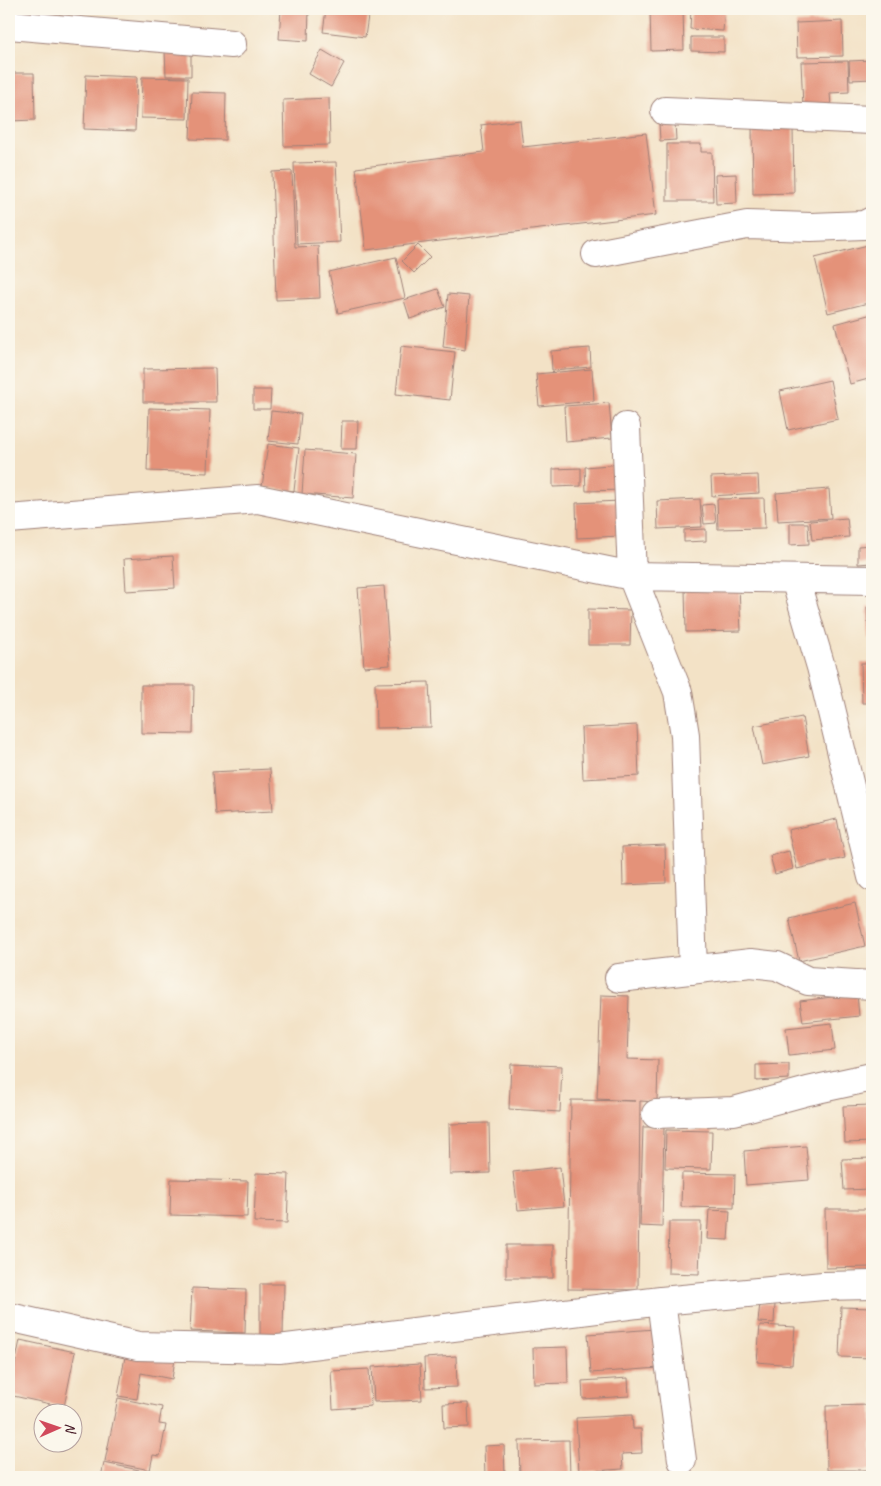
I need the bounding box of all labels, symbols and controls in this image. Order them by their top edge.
north arrow [32,1404,82,1454]
text: N [62,1423,79,1435]

